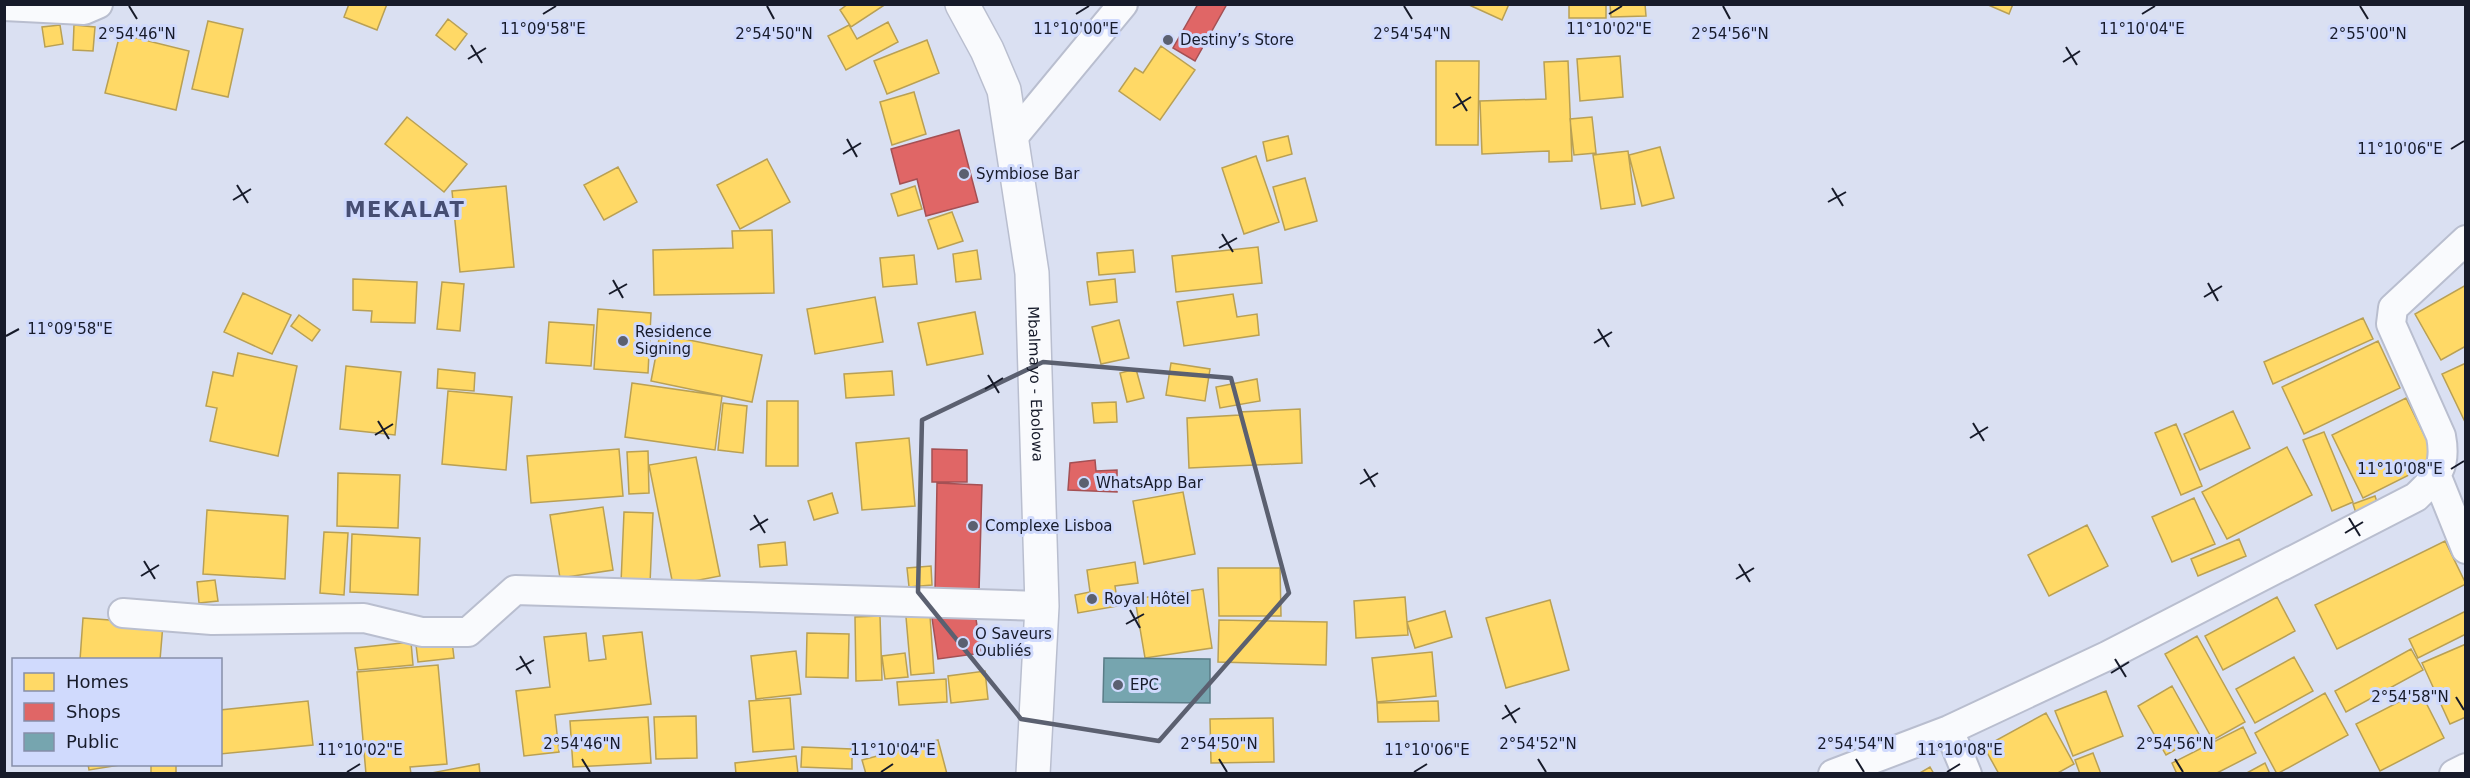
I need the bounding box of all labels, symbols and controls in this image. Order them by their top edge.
text: 11°09'58"E [500,20,586,38]
text: 11°10'00"E [1033,20,1119,38]
text: 11°10'02"E [1566,20,1652,38]
text: 11°10'04"E [2099,20,2185,38]
text: 2°54'46"N [98,25,176,43]
text: 2°54'50"N [735,25,813,43]
text: 2°54'54"N [1373,25,1451,43]
text: 2°54'56"N [1691,25,1769,43]
text: 2°55'00"N [2329,25,2407,43]
place label: Destiny’s Store [1180,31,1294,49]
marker: Destiny’s Store [1161,33,1175,47]
text: 11°10'06"E [2357,140,2443,158]
place label: Symbiose Bar [976,165,1080,183]
marker: Symbiose Bar [957,167,971,181]
district label: MEKALAT [345,198,465,222]
street label: Mbalmayo - Ebolowa [1024,306,1047,462]
text: 11°09'58"E [27,320,113,338]
place label: Residence Signing [635,323,712,358]
marker: Residence Signing [616,334,630,348]
text: 11°10'08"E [2357,460,2443,478]
place label: WhatsApp Bar [1096,474,1204,492]
marker: WhatsApp Bar [1077,476,1091,490]
place label: Complexe Lisboa [985,517,1113,535]
marker: Complexe Lisboa [966,519,980,533]
place label: Royal Hôtel [1104,590,1190,608]
marker: Royal Hôtel [1085,592,1099,606]
place label: O Saveurs Oubliés [975,625,1052,660]
marker: O Saveurs Oubliés [956,636,970,650]
legend [12,658,222,766]
text: Homes [66,671,129,692]
place label: EPC [1130,676,1159,694]
marker: EPC [1111,678,1125,692]
text: 2°54'58"N [2371,688,2449,706]
text: Shops [66,701,121,722]
text: Public [66,731,119,752]
text: 2°54'46"N [543,735,621,753]
text: 2°54'50"N [1180,735,1258,753]
text: 2°54'52"N [1499,735,1577,753]
text: 2°54'54"N [1817,735,1895,753]
text: 2°54'56"N [2136,735,2214,753]
text: 11°10'02"E [317,741,403,759]
text: 11°10'04"E [850,741,936,759]
text: 11°10'06"E [1384,741,1470,759]
text: 11°10'08"E [1917,741,2003,759]

